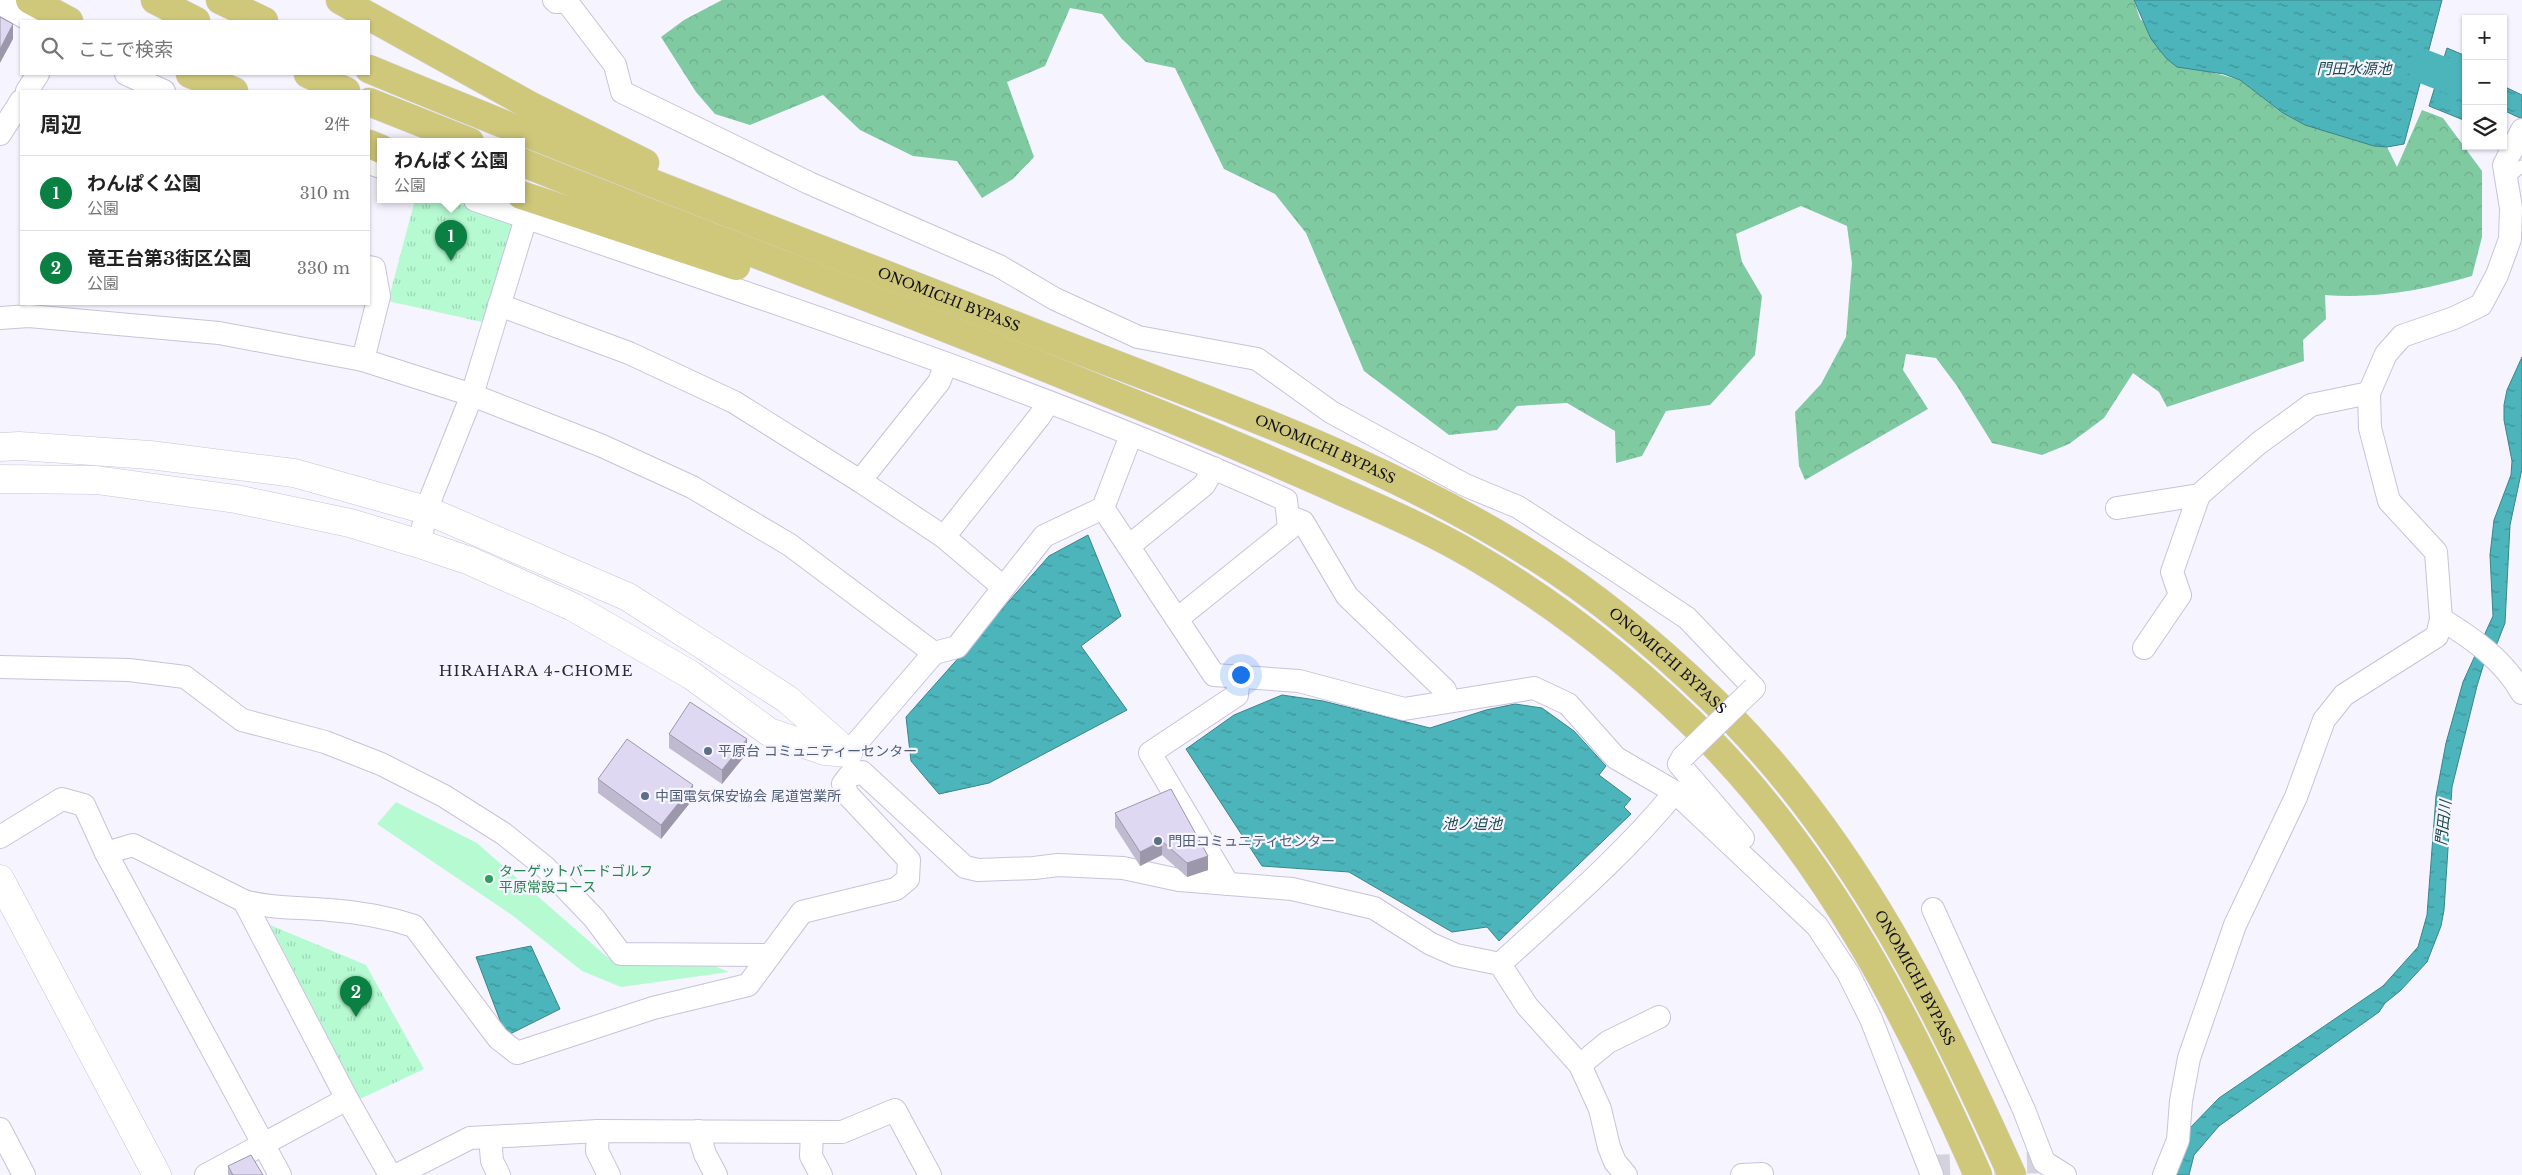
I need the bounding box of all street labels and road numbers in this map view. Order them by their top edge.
street label: ONOMICHI BYPASS [875,263,1023,335]
street label: ONOMICHI BYPASS [1252,410,1399,488]
street label: ONOMICHI BYPASS [1605,604,1731,718]
street label: ONOMICHI BYPASS [1871,907,1959,1049]

